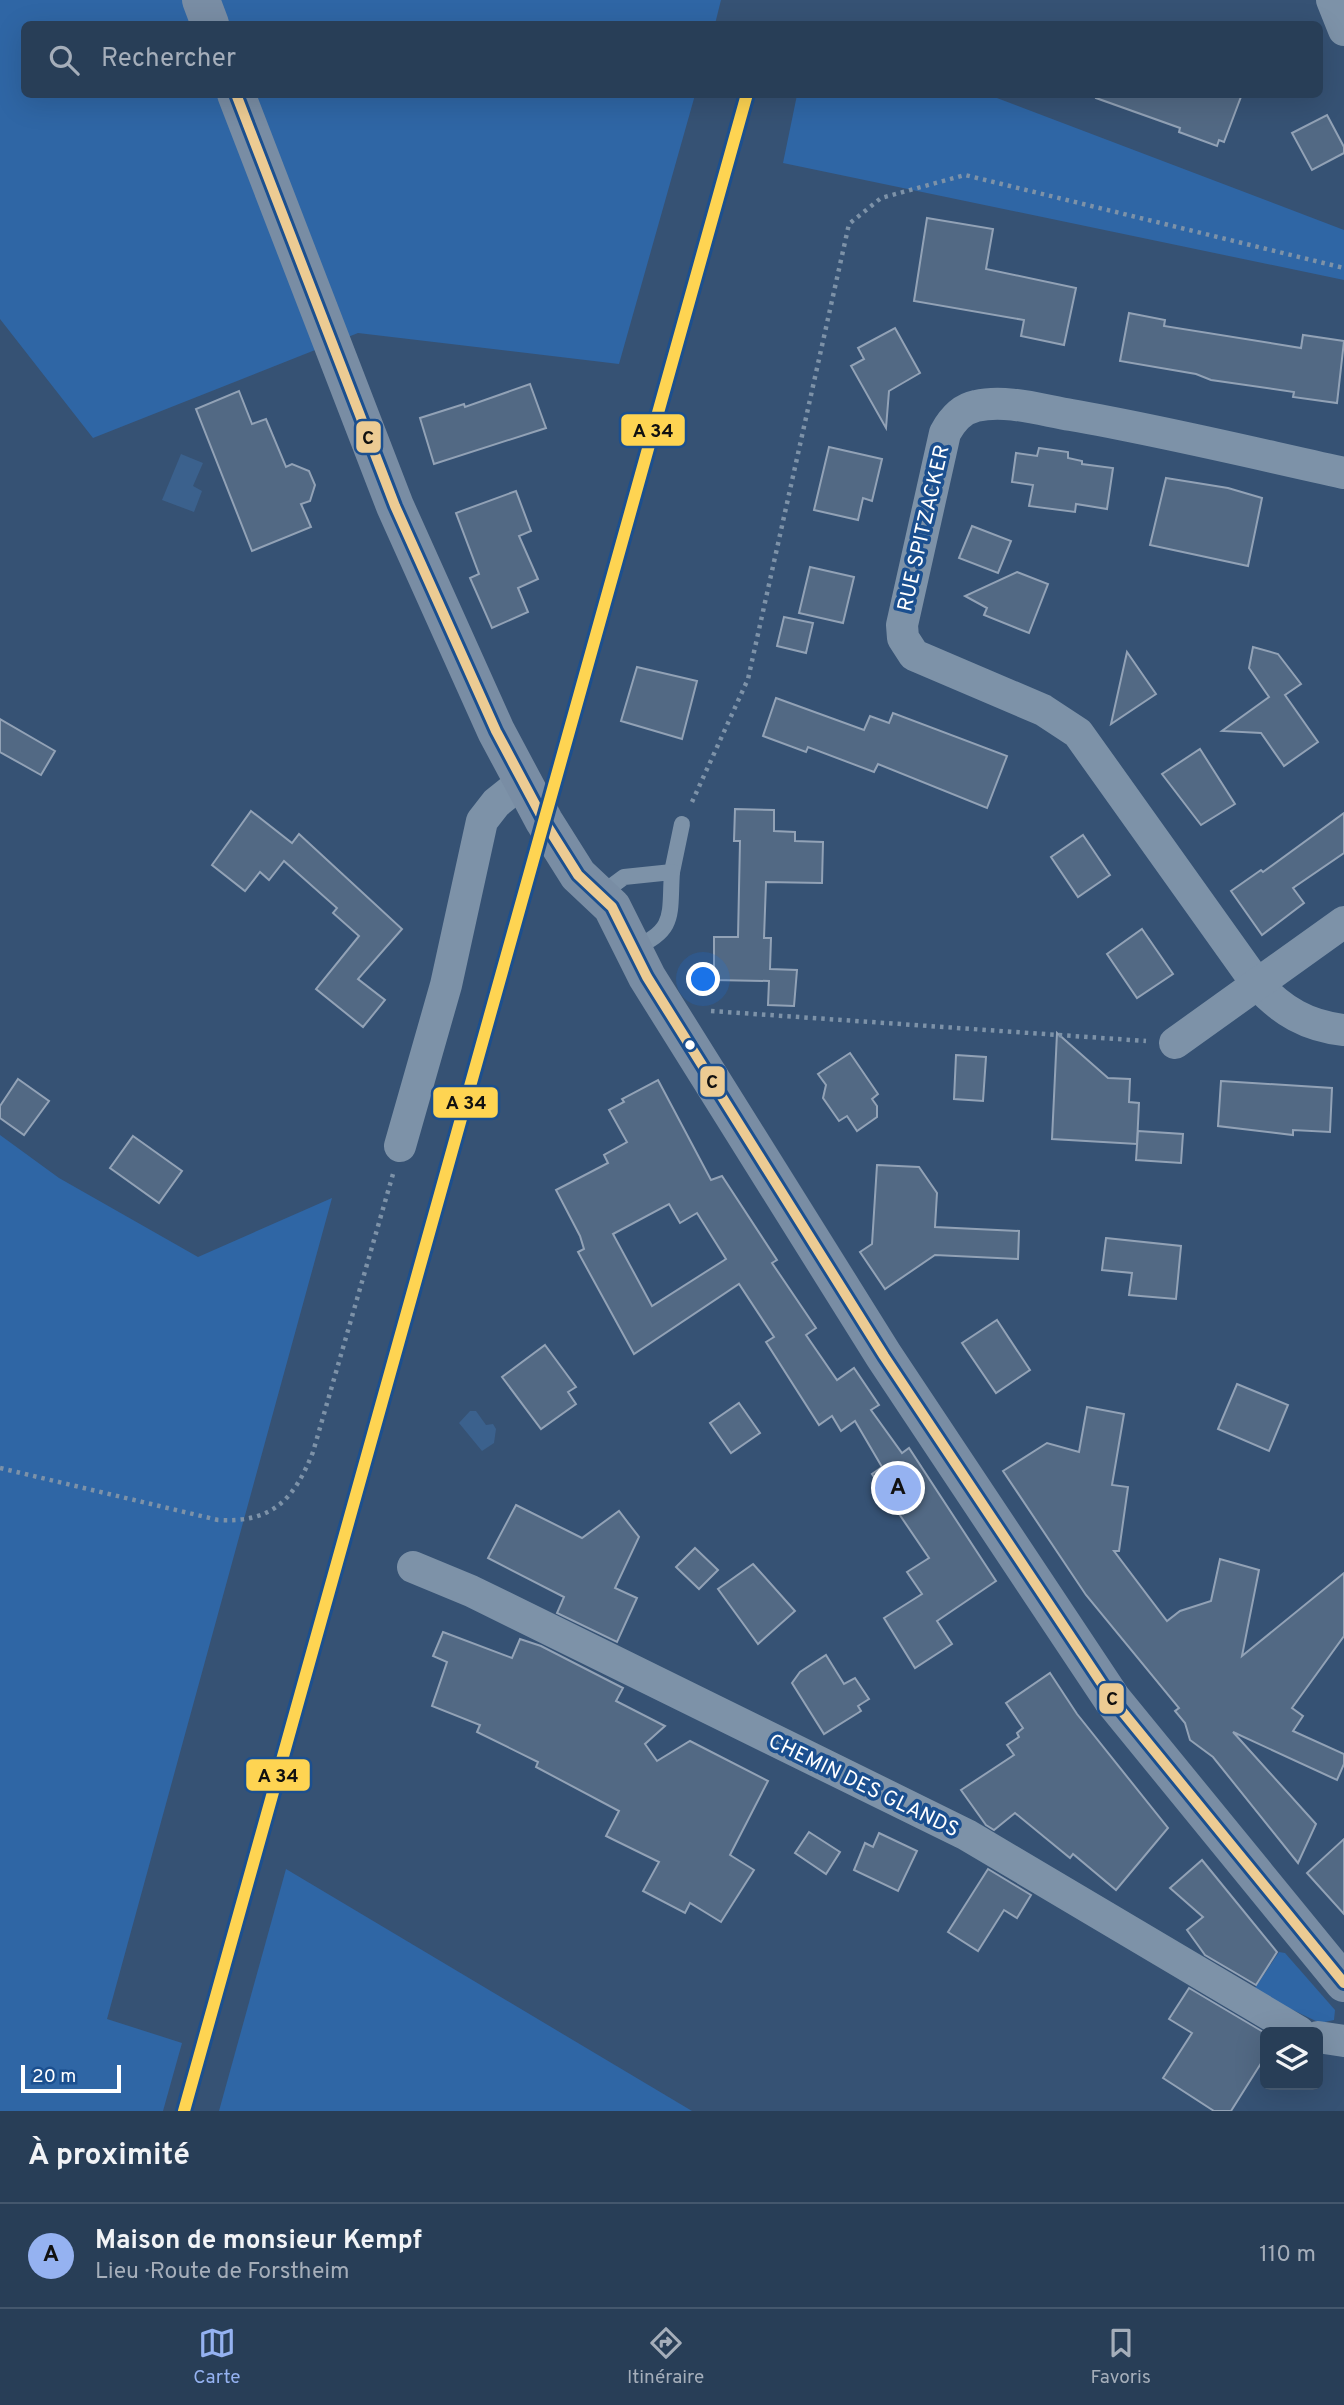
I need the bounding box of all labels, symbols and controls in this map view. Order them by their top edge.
search box [21,21,1323,98]
icon: search [45,41,83,79]
text: Rechercher [101,43,236,76]
line badge: A 34 [620,413,686,447]
line badge: C [355,420,382,454]
text: A 34 [632,420,674,444]
text: C [362,427,374,451]
street label: RUE SPITZACKER [892,442,957,614]
your location [686,962,720,996]
unlabelled marker [683,1038,697,1052]
line badge: C [699,1065,726,1098]
text: C [706,1071,718,1095]
line badge: A 34 [432,1086,499,1119]
text: A 34 [445,1092,487,1116]
pin: A [875,1462,921,1514]
line badge: C [1098,1682,1125,1715]
text: C [1106,1688,1118,1712]
street label: CHEMIN DES GLANDS [763,1728,963,1844]
line badge: A 34 [245,1758,311,1792]
text: A 34 [257,1765,299,1789]
map controls [1260,2027,1323,2090]
button: layers [1260,2027,1323,2090]
scale bar [21,2062,121,2094]
text: 20 m [32,2065,76,2089]
text: À proximité [28,2138,190,2175]
text: Maison de monsieur Kempf [95,2225,422,2258]
text: A [43,2241,59,2270]
text: 110 m [1259,2241,1316,2270]
text: Lieu · Route de Forstheim [95,2258,350,2287]
tab: Carte [193,2324,241,2390]
tab: Itinéraire [627,2324,704,2390]
tab: Favoris [1091,2324,1151,2390]

